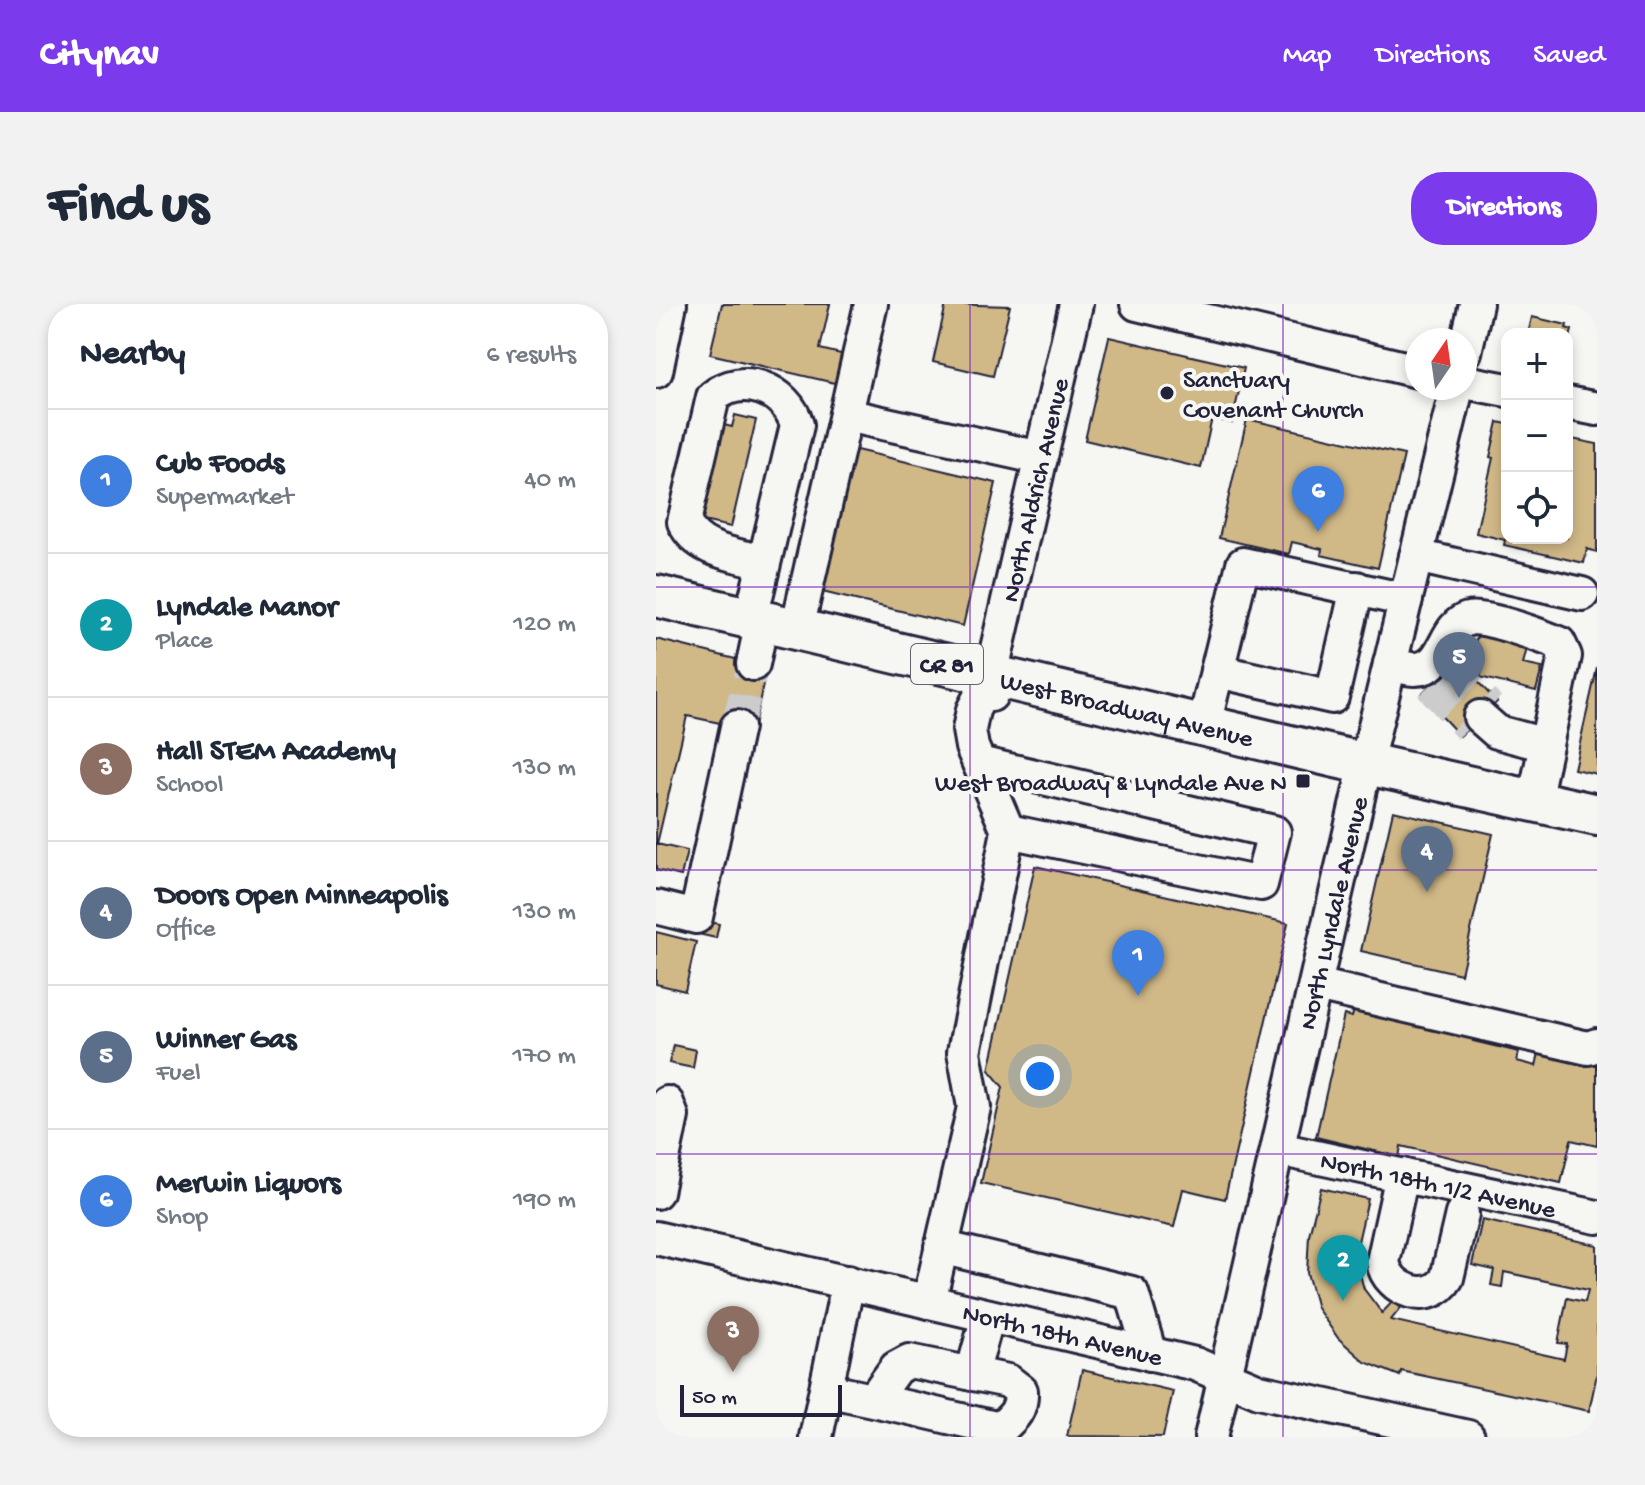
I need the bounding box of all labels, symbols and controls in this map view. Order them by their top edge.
text: Citynav [40,34,159,78]
text: Map [1283,40,1331,73]
text: Directions [1375,40,1489,73]
text: Saved [1533,40,1605,73]
button: Directions [1411,172,1597,245]
text: Find us [48,175,208,241]
north arrow [1405,328,1477,400]
map controls [1501,328,1573,544]
button: + [1501,328,1573,400]
text: Nearby [80,336,185,376]
text: 6 results [486,341,576,372]
place label: Sanctuary Covenant Church [1183,367,1364,428]
street label: North Aldrich Avenue [997,375,1079,606]
marker: Sanctuary Covenant Church [1158,384,1176,402]
button: − [1501,400,1573,472]
text: Cub Foods [156,448,284,483]
text: 1 [101,466,111,497]
text: 40 m [524,466,576,497]
pin: 6 [1292,466,1344,532]
button: locate [1501,472,1573,544]
text: Supermarket [156,483,293,514]
text: Lyndale Manor [156,592,337,627]
text: 2 [100,610,112,641]
text: 120 m [513,610,576,641]
text: Place [156,627,213,658]
pin: 5 [1433,632,1485,698]
road number: CR 81 [911,644,983,684]
street label: West Broadway Avenue [996,667,1256,757]
text: Hall STEM Academy [156,736,396,771]
text: 3 [99,754,113,785]
text: 130 m [513,754,576,785]
place label: West Broadway & Lyndale Ave N [935,770,1287,801]
text: School [156,771,224,802]
marker: West Broadway & Lyndale Ave N [1294,772,1312,790]
street label: North Lyndale Avenue [1294,794,1378,1033]
pin: 4 [1401,826,1453,892]
text: Doors Open Minneapolis [156,880,448,915]
text: 4 [100,898,112,929]
text: 130 m [513,898,576,929]
text: Office [156,915,215,946]
pin: 1 [1112,930,1164,996]
text: Winner Gas [156,1024,296,1059]
text: 5 [99,1042,113,1073]
text: 170 m [513,1042,576,1073]
your location [1020,1056,1060,1096]
text: Fuel [156,1059,201,1090]
street label: North 18th 1/2 Avenue [1317,1147,1559,1228]
text: Merwin Liquors [156,1168,341,1203]
text: 6 [99,1186,113,1217]
text: 190 m [513,1186,576,1217]
text: Shop [156,1203,208,1234]
pin: 2 [1317,1235,1369,1301]
street label: North 18th Avenue [959,1299,1166,1376]
pin: 3 [707,1306,759,1372]
scale bar [680,1381,842,1417]
text: 50 m [692,1386,737,1412]

